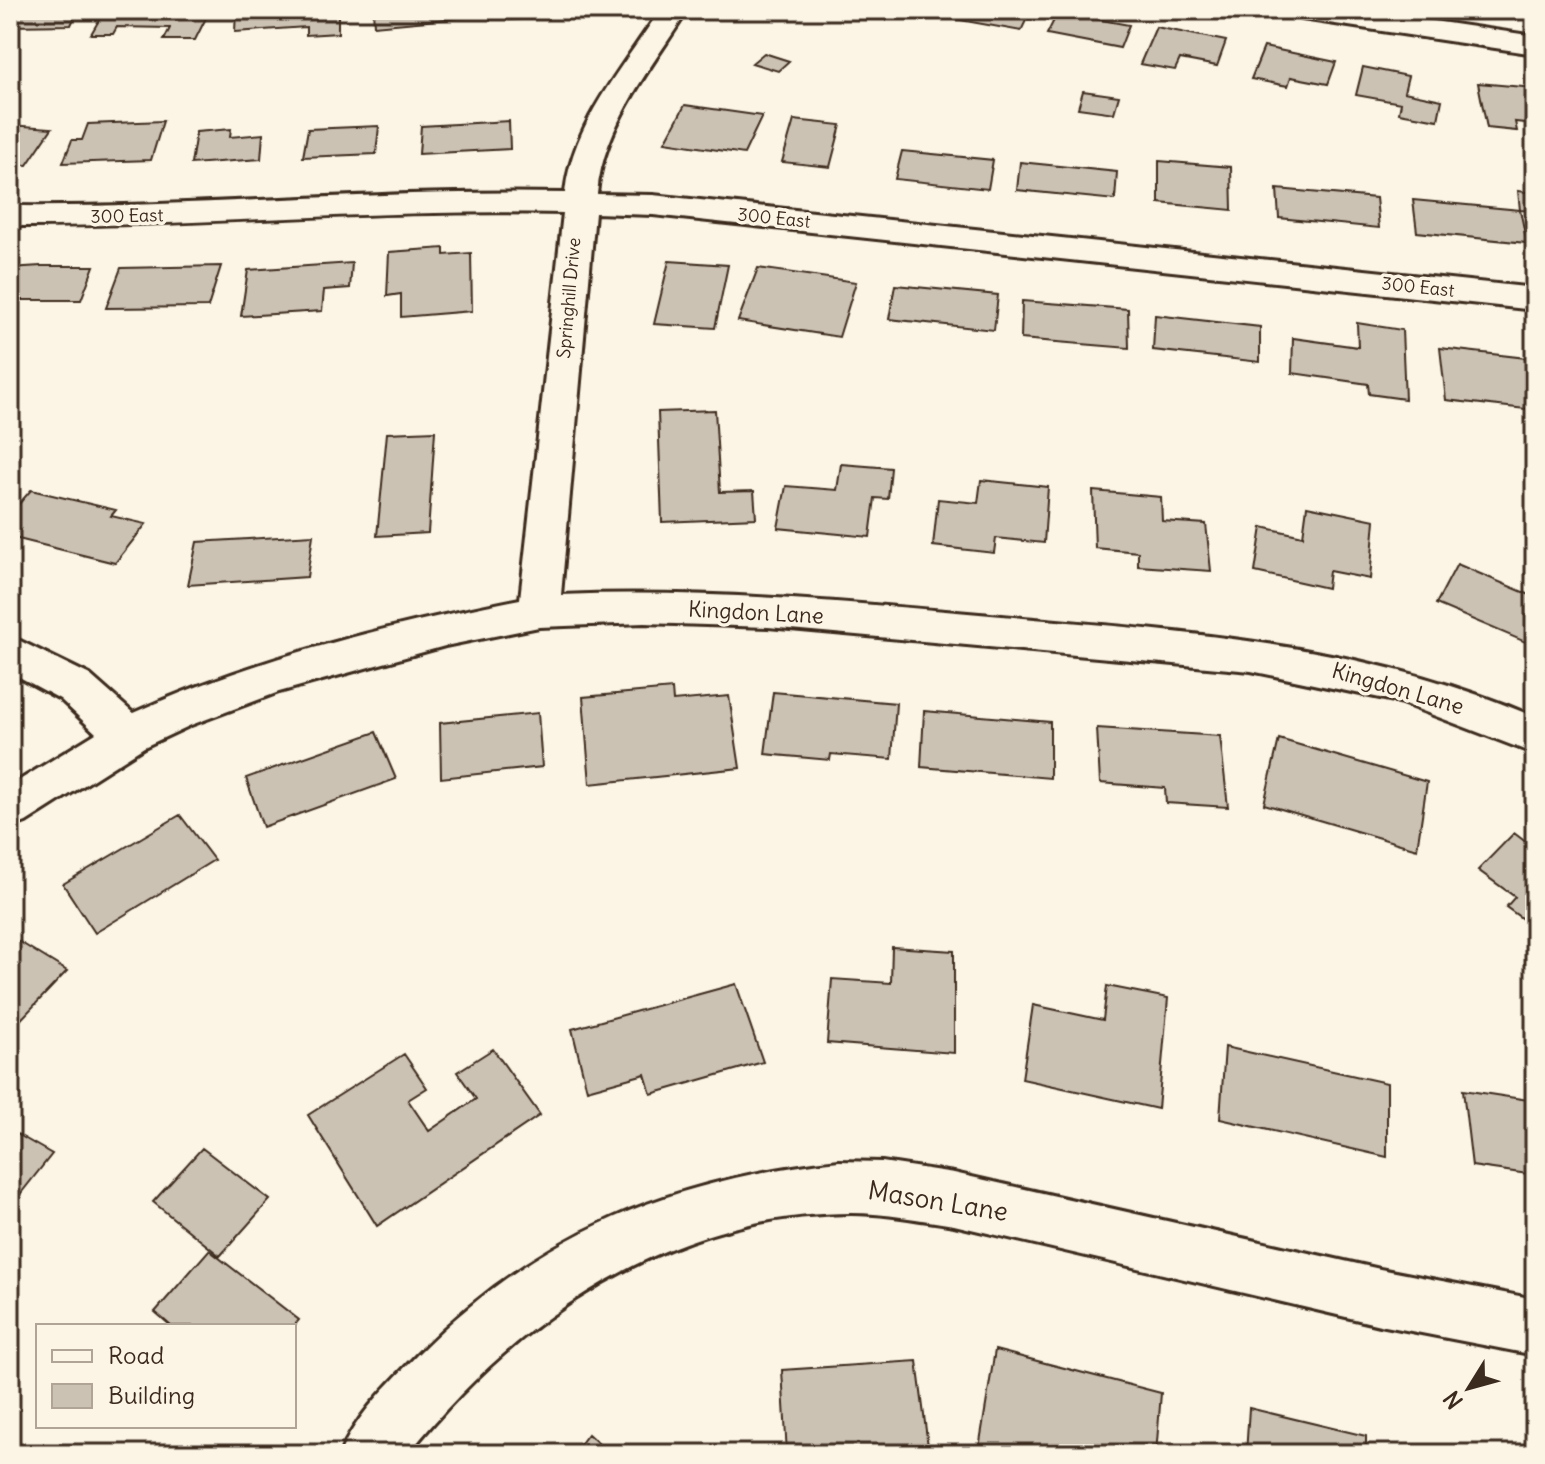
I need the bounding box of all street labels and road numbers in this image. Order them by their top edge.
street label: 300 East [737,202,812,233]
street label: 300 East [90,203,164,228]
street label: Springhill Drive [552,236,585,359]
street label: 300 East [1381,271,1456,302]
street label: Kingdon Lane [687,594,825,630]
street label: Kingdon Lane [1329,656,1467,720]
street label: Mason Lane [866,1173,1010,1228]

